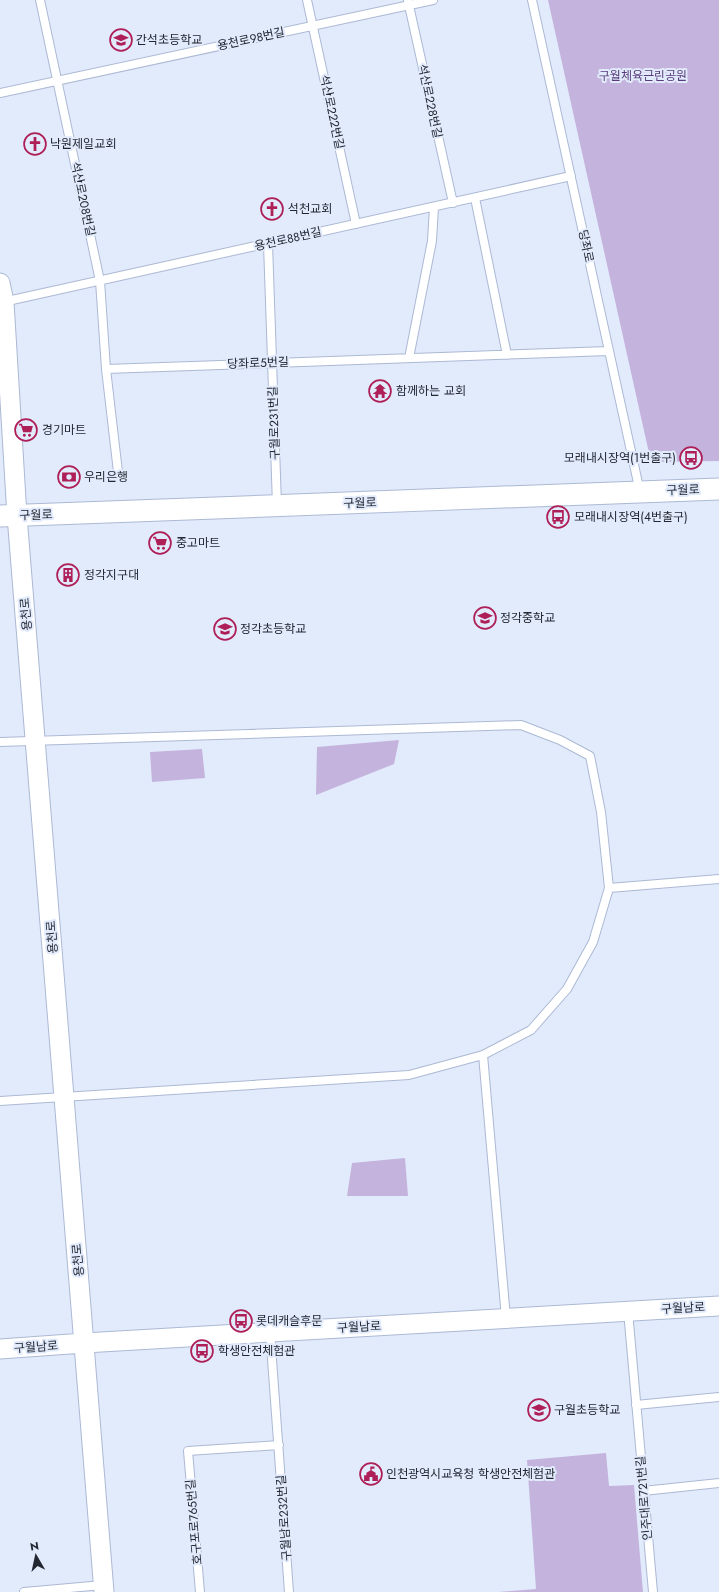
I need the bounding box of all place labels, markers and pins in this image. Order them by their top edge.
school or university icon: 간석초등학교 [108,27,134,53]
place label: 간석초등학교 [136,31,202,49]
church icon: 낙원제일교회 [22,131,48,157]
place label: 낙원제일교회 [50,135,116,153]
church icon: 석천교회 [259,196,285,222]
place label: 석천교회 [288,200,332,218]
temple icon: 함께하는 교회 [367,378,393,404]
place label: 함께하는 교회 [396,382,466,400]
supermarket icon: 경기마트 [13,417,39,443]
place label: 경기마트 [42,421,86,439]
bus stop icon: 모래내시장역(1번출구) [678,445,704,471]
place label: 모래내시장역(1번출구) [564,449,676,467]
bank icon: 우리은행 [56,464,82,490]
place label: 우리은행 [84,468,128,486]
bus stop icon: 모래내시장역(4번출구) [545,504,571,530]
place label: 모래내시장역(4번출구) [574,508,688,526]
supermarket icon: 중고마트 [147,530,173,556]
place label: 중고마트 [176,534,220,552]
building icon: 정각지구대 [55,562,81,588]
place label: 정각지구대 [84,566,139,584]
school or university icon: 정각중학교 [472,605,498,631]
place label: 정각중학교 [500,609,555,627]
school or university icon: 정각초등학교 [212,616,238,642]
place label: 정각초등학교 [240,620,306,638]
bus stop icon: 롯데캐슬후문 [228,1308,254,1334]
place label: 롯데캐슬후문 [256,1312,322,1330]
bus stop icon: 학생안전체험관 [189,1338,215,1364]
place label: 학생안전체험관 [218,1342,295,1360]
school or university icon: 구월초등학교 [526,1397,552,1423]
place label: 구월초등학교 [554,1401,620,1419]
public building icon: 인천광역시교육청 학생안전체험관 [358,1461,384,1487]
place label: 인천광역시교육청 학생안전체험관 [386,1465,555,1483]

